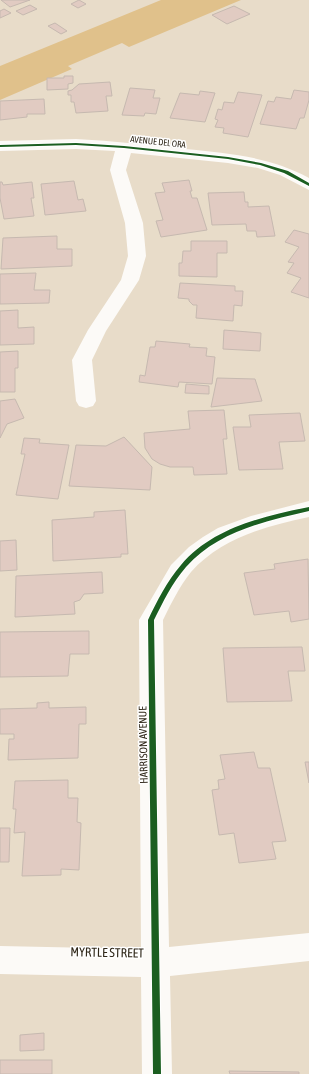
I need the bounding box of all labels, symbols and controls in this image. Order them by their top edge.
street label: AVENUE DEL ORA [130,134,187,150]
street label: HARRISON AVENUE [136,706,150,784]
street label: MYRTLE STREET [70,944,144,961]

